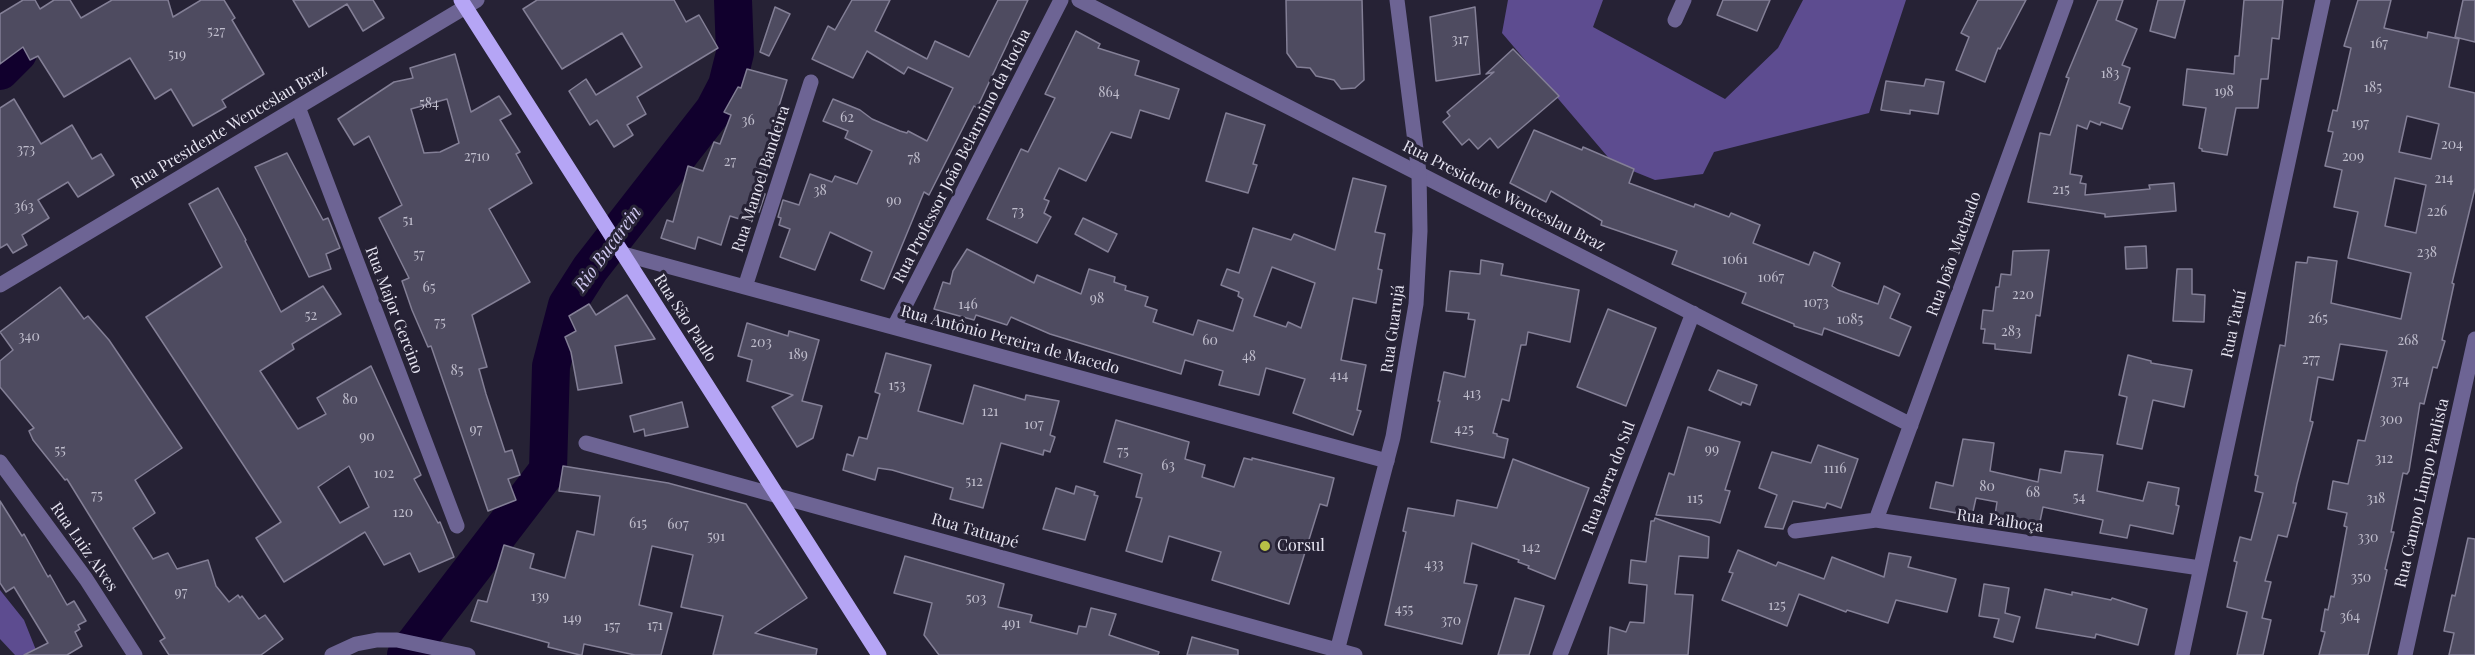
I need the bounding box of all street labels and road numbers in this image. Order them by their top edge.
street label: Rua Professor João Belarmino da Rocha [889,26,1035,286]
street label: Rua Presidente Wenceslau Braz [128,61,330,193]
street label: Rua Manoel Bandeira [728,103,794,255]
street label: Rua Presidente Wenceslau Braz [1399,136,1609,256]
street label: Rua João Machado [1923,189,1985,319]
street label: Rua Major Gercino [361,244,427,376]
street label: Rua São Paulo [650,271,720,365]
street label: Rua Guarujá [1377,284,1409,374]
street label: Rua Tatuí [2217,288,2251,360]
street label: Rua Antônio Pereira de Macedo [898,302,1122,378]
street label: Rua Campo Limpo Paulista [2391,396,2453,590]
street label: Rua Barra do Sul [1578,418,1640,538]
street label: Rua Luiz Alves [46,499,122,595]
street label: Rua Palhoça [1955,505,2045,537]
street label: Rua Tatuapé [929,509,1021,553]

